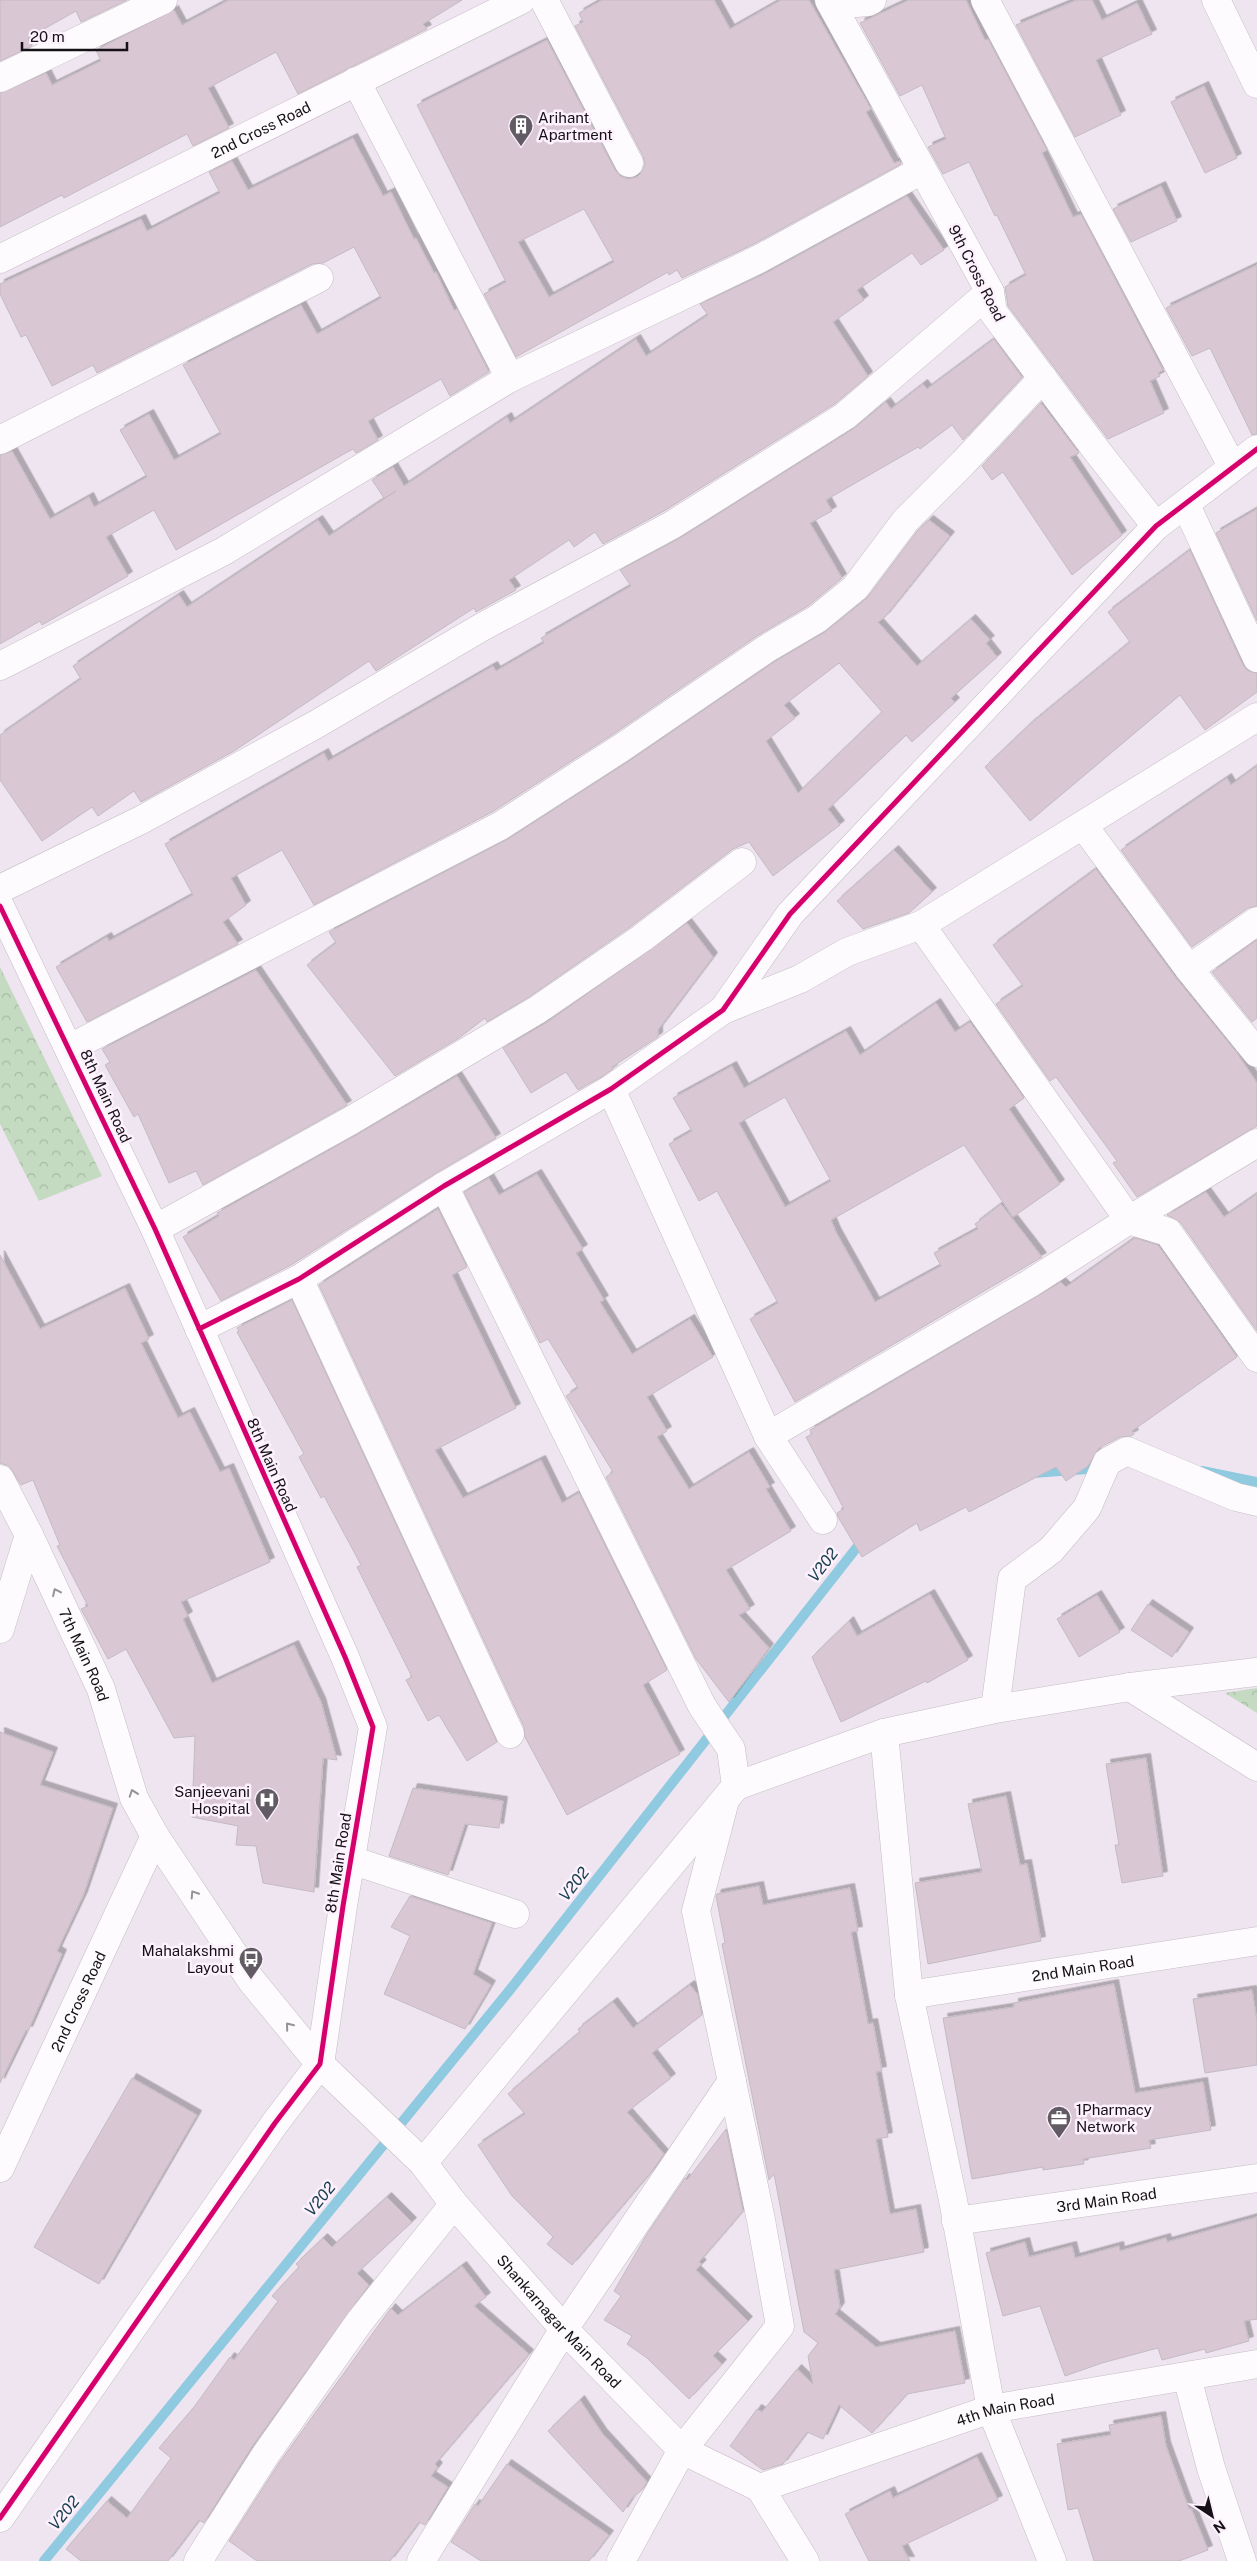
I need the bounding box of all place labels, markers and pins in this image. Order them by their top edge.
place label: Arihant Apartment [538,109,613,143]
building icon: Arihant Apartment [508,113,534,147]
place label: Sanjeevani Hospital [174,1783,250,1817]
hospital icon: Sanjeevani Hospital [254,1787,280,1821]
place label: Mahalakshmi Layout [142,1942,234,1976]
bus stop icon: Mahalakshmi Layout [238,1946,264,1980]
place label: 1Pharmacy Network [1076,2101,1152,2135]
office icon: 1Pharmacy Network [1046,2105,1072,2139]

